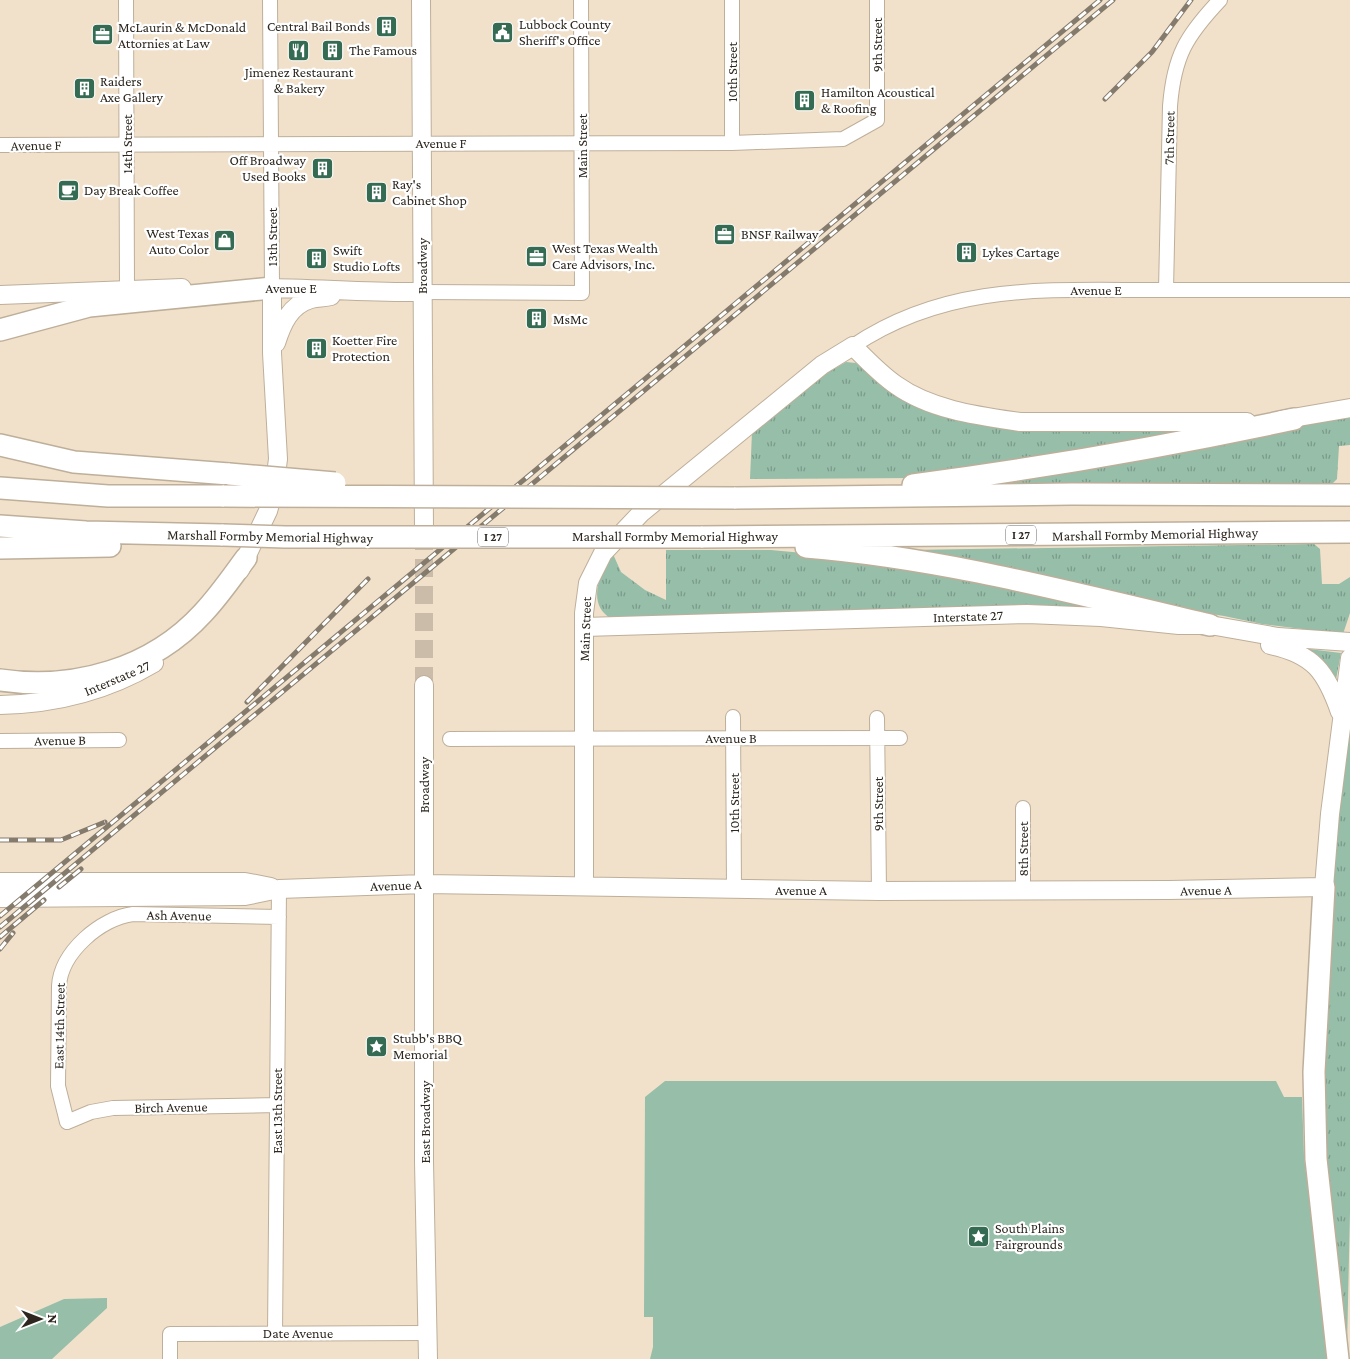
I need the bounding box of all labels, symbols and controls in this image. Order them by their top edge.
building icon: Central Bail Bonds [374,14,398,38]
place label: Lubbock County Sheriff's Office [519,16,611,48]
street label: 9th Street [869,17,885,72]
place label: Central Bail Bonds [267,18,370,34]
place label: McLaurin & McDonald Attornies at Law [118,19,247,51]
public building icon: Lubbock County Sheriff's Office [491,20,515,44]
office icon: McLaurin & McDonald Attornies at Law [90,23,114,47]
restaurant icon: Jimenez Restaurant & Bakery [287,38,311,62]
building icon: The Famous [321,38,345,62]
place label: The Famous [349,42,417,58]
street label: 10th Street [724,42,740,102]
place label: Jimenez Restaurant & Bakery [243,64,354,96]
place label: Raiders Axe Gallery [100,73,164,105]
building icon: Raiders Axe Gallery [72,77,96,101]
place label: Hamilton Acoustical & Roofing [821,84,935,116]
building icon: Hamilton Acoustical & Roofing [793,88,817,112]
street label: 7th Street [1161,111,1177,165]
street label: Main Street [574,113,590,178]
street label: 14th Street [119,114,135,174]
street label: Avenue F [416,135,466,151]
street label: Avenue F [10,137,62,153]
place label: Off Broadway Used Books [230,152,307,184]
building icon: Off Broadway Used Books [310,156,334,180]
place label: Ray's Cabinet Shop [392,176,467,208]
cafe icon: Day Break Coffee [56,178,80,202]
building icon: Ray's Cabinet Shop [364,180,388,204]
place label: Day Break Coffee [84,182,179,198]
street label: 13th Street [264,207,280,266]
office icon: BNSF Railway [713,222,737,246]
place label: West Texas Auto Color [146,225,209,257]
place label: BNSF Railway [741,226,819,242]
shop icon: West Texas Auto Color [213,229,237,253]
street label: Broadway [414,237,430,294]
place label: West Texas Wealth Care Advisors, Inc. [552,240,659,272]
building icon: Lykes Cartage [954,240,978,264]
place label: Swift Studio Lofts [333,242,400,274]
office icon: West Texas Wealth Care Advisors, Inc. [524,244,548,268]
place label: Lykes Cartage [982,244,1060,260]
building icon: Swift Studio Lofts [305,246,329,270]
street label: Avenue E [265,280,317,296]
street label: Avenue E [1070,282,1122,298]
building icon: MsMc [525,307,549,331]
place label: MsMc [553,311,588,327]
place label: Koetter Fire Protection [332,332,397,364]
building icon: Koetter Fire Protection [304,336,328,360]
street label: Marshall Formby Memorial Highway [1052,524,1259,544]
street label: Marshall Formby Memorial Highway [167,526,374,546]
road number: I 27 [1006,526,1036,544]
road number: I 27 [478,528,508,546]
street label: Marshall Formby Memorial Highway [572,528,779,544]
street label: Main Street [576,596,594,662]
street label: Interstate 27 [933,607,1004,625]
street label: Interstate 27 [82,657,153,699]
street label: Avenue B [705,730,757,746]
street label: Avenue B [34,732,86,748]
street label: Broadway [416,756,432,813]
street label: 10th Street [726,773,742,833]
street label: 9th Street [870,776,886,831]
street label: 8th Street [1015,821,1031,877]
street label: Avenue A [370,876,422,894]
street label: Avenue A [775,882,827,898]
street label: Avenue A [1180,882,1232,898]
street label: Ash Avenue [146,906,212,924]
street label: East 14th Street [50,982,68,1069]
place label: Stubb's BBQ Memorial [393,1030,463,1062]
place icon: Stubb's BBQ Memorial [365,1034,389,1058]
street label: East 13th Street [269,1068,285,1154]
street label: East Broadway [417,1080,433,1164]
street label: Birch Avenue [134,1098,208,1116]
place label: South Plains Fairgrounds [995,1220,1065,1252]
place icon: South Plains Fairgrounds [967,1224,991,1248]
north arrow [15,1294,65,1344]
text: N [45,1314,61,1324]
street label: Date Avenue [263,1325,333,1341]

